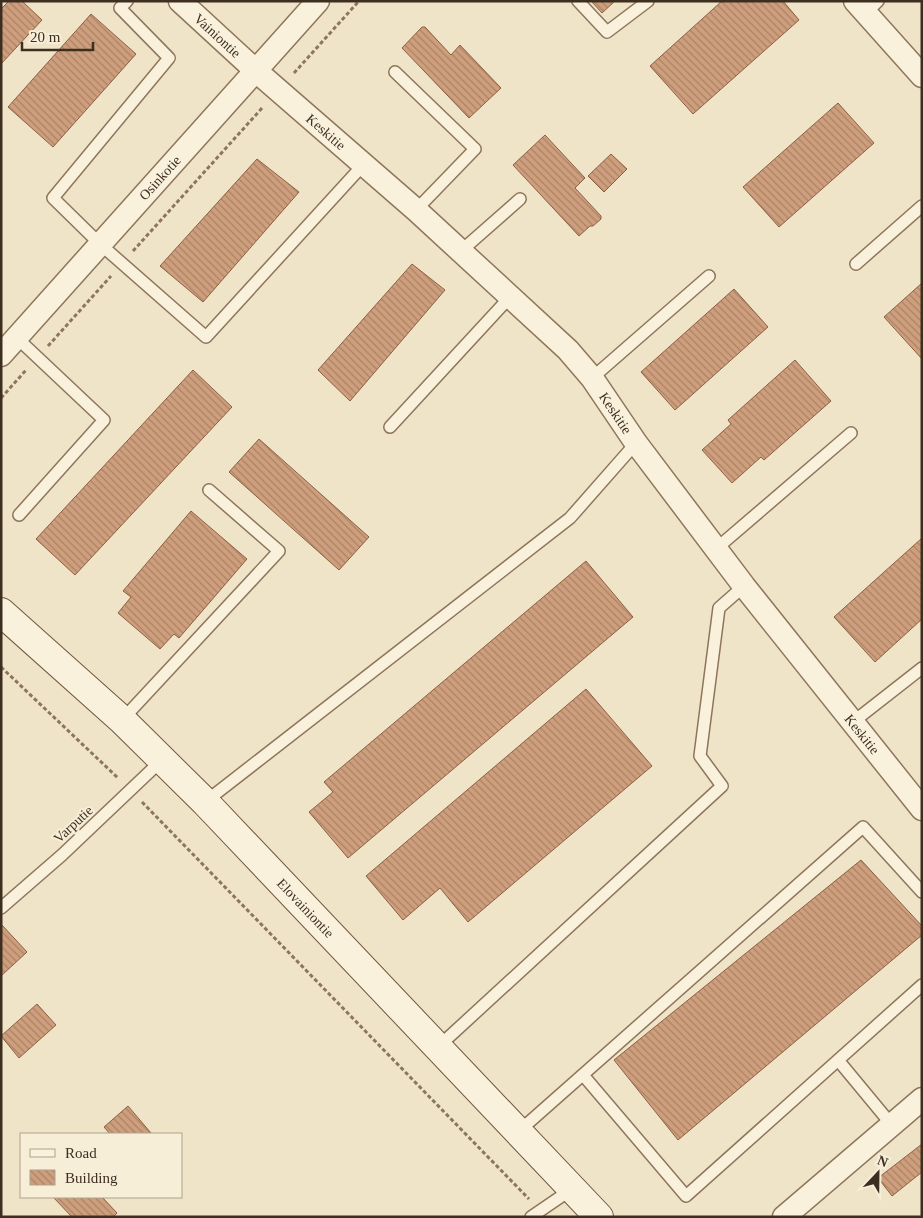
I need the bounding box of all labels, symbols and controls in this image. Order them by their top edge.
street label: Vainiontie [191,11,243,61]
scale bar [22,20,94,52]
text: 20 m [30,29,61,45]
street label: Keskitie [303,111,348,153]
street label: Osinkotie [136,153,184,203]
street label: Keskitie [596,390,635,437]
street label: Keskitie [841,712,882,757]
street label: Varputie [51,803,96,846]
street label: Elovainiontie [274,876,337,941]
legend [20,1133,182,1198]
text: Road [65,1145,97,1161]
north arrow [853,1148,903,1198]
text: N [875,1153,890,1170]
text: Building [65,1170,118,1186]

